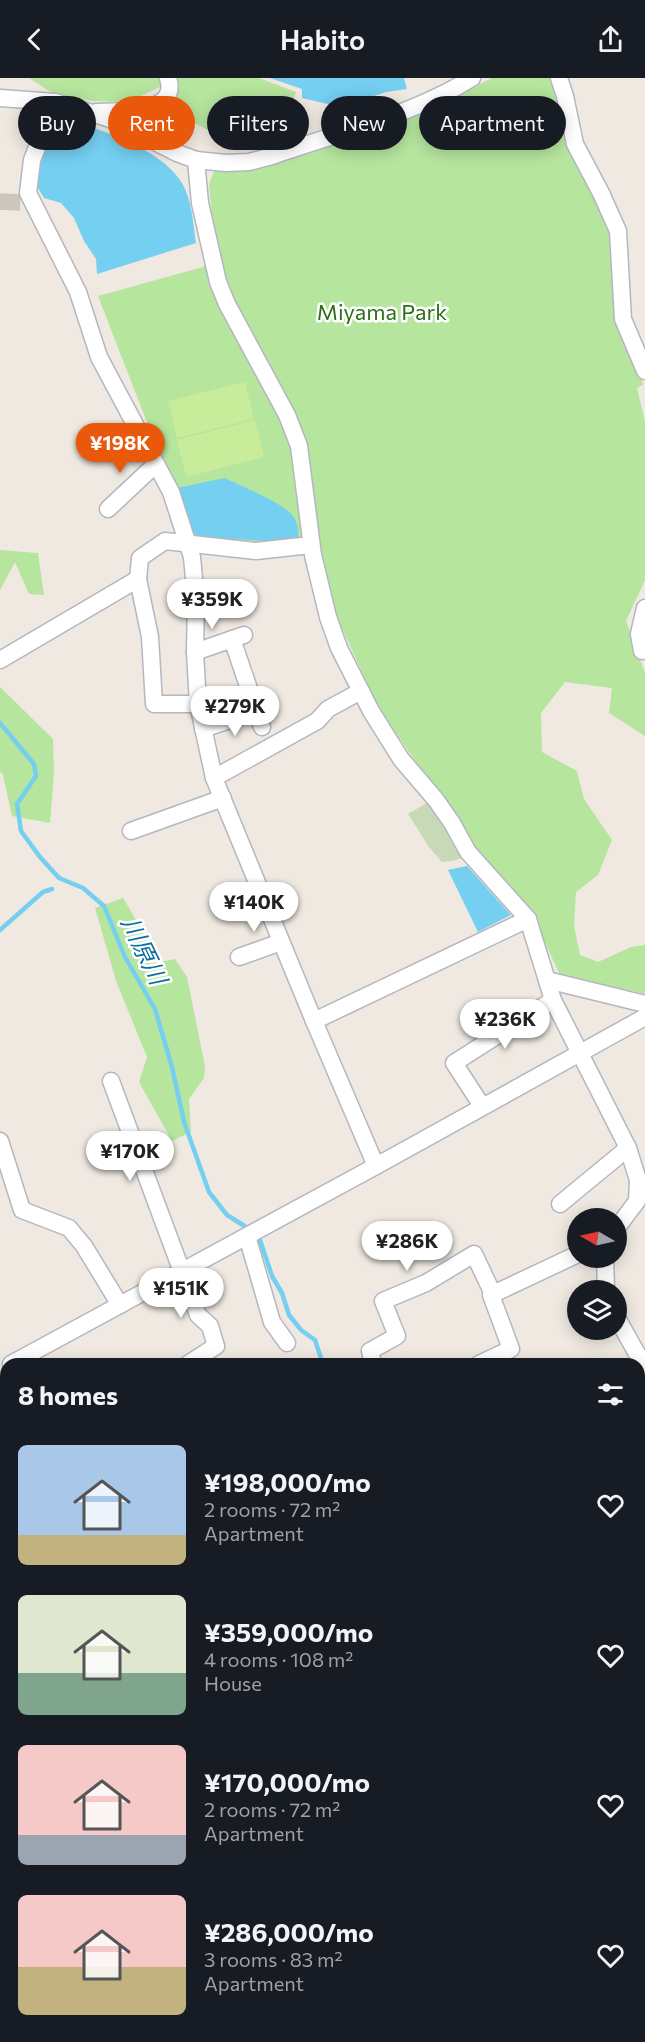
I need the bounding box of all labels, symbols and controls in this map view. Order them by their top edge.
icon: back [18,23,51,56]
text: Habito [280,23,365,56]
icon: share [594,23,627,56]
chip: Buy [18,96,96,150]
chip: Rent [108,96,195,150]
chip: Filters [207,96,309,150]
chip: New [321,96,407,150]
chip: Apartment [419,96,566,150]
park label: Miyama Park [317,298,447,325]
pin: ¥198K [78,423,162,474]
text: ¥198K [90,430,150,454]
pin: ¥359K [170,579,254,630]
text: ¥359K [181,586,243,610]
pin: ¥279K [193,686,277,737]
text: ¥279K [204,693,266,717]
pin: ¥140K [212,882,296,933]
text: ¥140K [223,889,285,913]
water label: 川原川 [116,911,175,991]
pin: ¥236K [463,999,547,1050]
text: ¥236K [474,1006,536,1030]
pin: ¥170K [88,1131,172,1182]
text: ¥170K [100,1138,160,1162]
north arrow [567,1208,627,1268]
map controls [567,1208,627,1340]
pin: ¥286K [365,1221,449,1272]
text: ¥286K [376,1228,438,1252]
pin: ¥151K [139,1268,223,1319]
text: ¥151K [153,1275,209,1299]
button: layers [567,1280,627,1340]
icon: filters [594,1378,627,1411]
text: 8 homes [18,1379,118,1410]
text: ¥198,000/mo [204,1466,371,1497]
icon: home [66,1469,138,1541]
icon: heart [594,1489,627,1522]
text: 2 rooms · 72 m² [204,1497,340,1521]
text: Apartment [204,1521,304,1545]
text: ¥359,000/mo [204,1616,373,1647]
icon: home [66,1619,138,1691]
icon: heart [594,1639,627,1672]
text: 4 rooms · 108 m² [204,1647,353,1671]
text: House [204,1671,262,1695]
text: ¥170,000/mo [204,1766,370,1797]
icon: home [66,1769,138,1841]
icon: heart [594,1789,627,1822]
text: 2 rooms · 72 m² [204,1797,340,1821]
text: Apartment [204,1821,304,1845]
text: ¥286,000/mo [204,1916,374,1947]
icon: home [66,1919,138,1991]
icon: heart [594,1939,627,1972]
text: 3 rooms · 83 m² [204,1947,343,1971]
text: Apartment [204,1971,304,1995]

